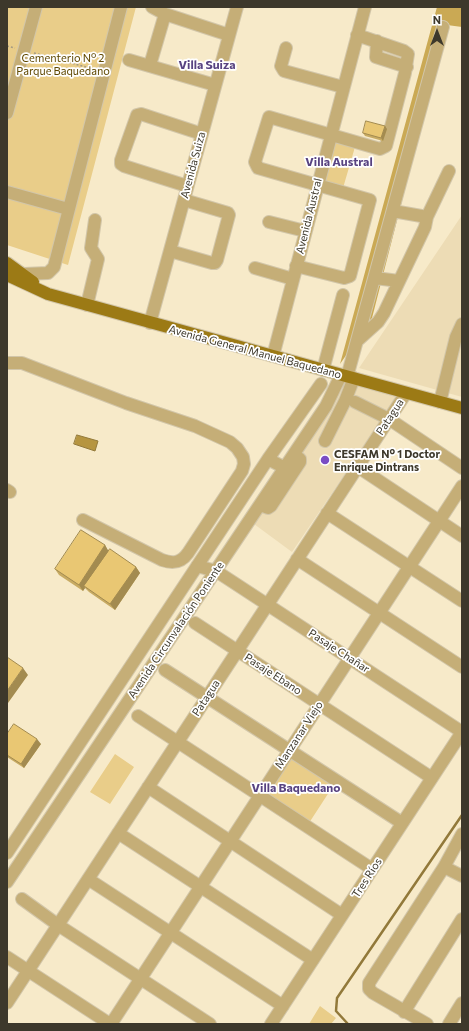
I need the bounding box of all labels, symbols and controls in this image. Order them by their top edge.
north arrow [417,12,457,52]
text: N [433,13,441,26]
park label: Cementerio N° 2 Parque Baquedano [16,51,110,77]
district label: Villa Suiza [179,58,235,72]
street label: Avenida Suiza [178,130,208,200]
district label: Villa Austral [305,155,373,169]
street label: Avenida Austral [293,177,325,255]
street label: Avenida General Manuel Baquedano [167,323,343,381]
street label: Patagua [373,396,407,438]
place label: CESFAM N° 1 Doctor Enrique Dintrans [334,447,440,473]
marker: CESFAM N° 1 Doctor Enrique Dintrans [319,454,331,466]
street label: Avenida Circunvalación Poniente [125,559,227,701]
street label: Pasaje Chañar [306,626,372,676]
street label: Pasaje Ebano [242,651,304,697]
street label: Patagua [189,677,223,719]
street label: Manzanar Viejo [272,699,326,771]
district label: Villa Baquedano [252,781,340,795]
street label: Tres Ríos [349,856,385,900]

